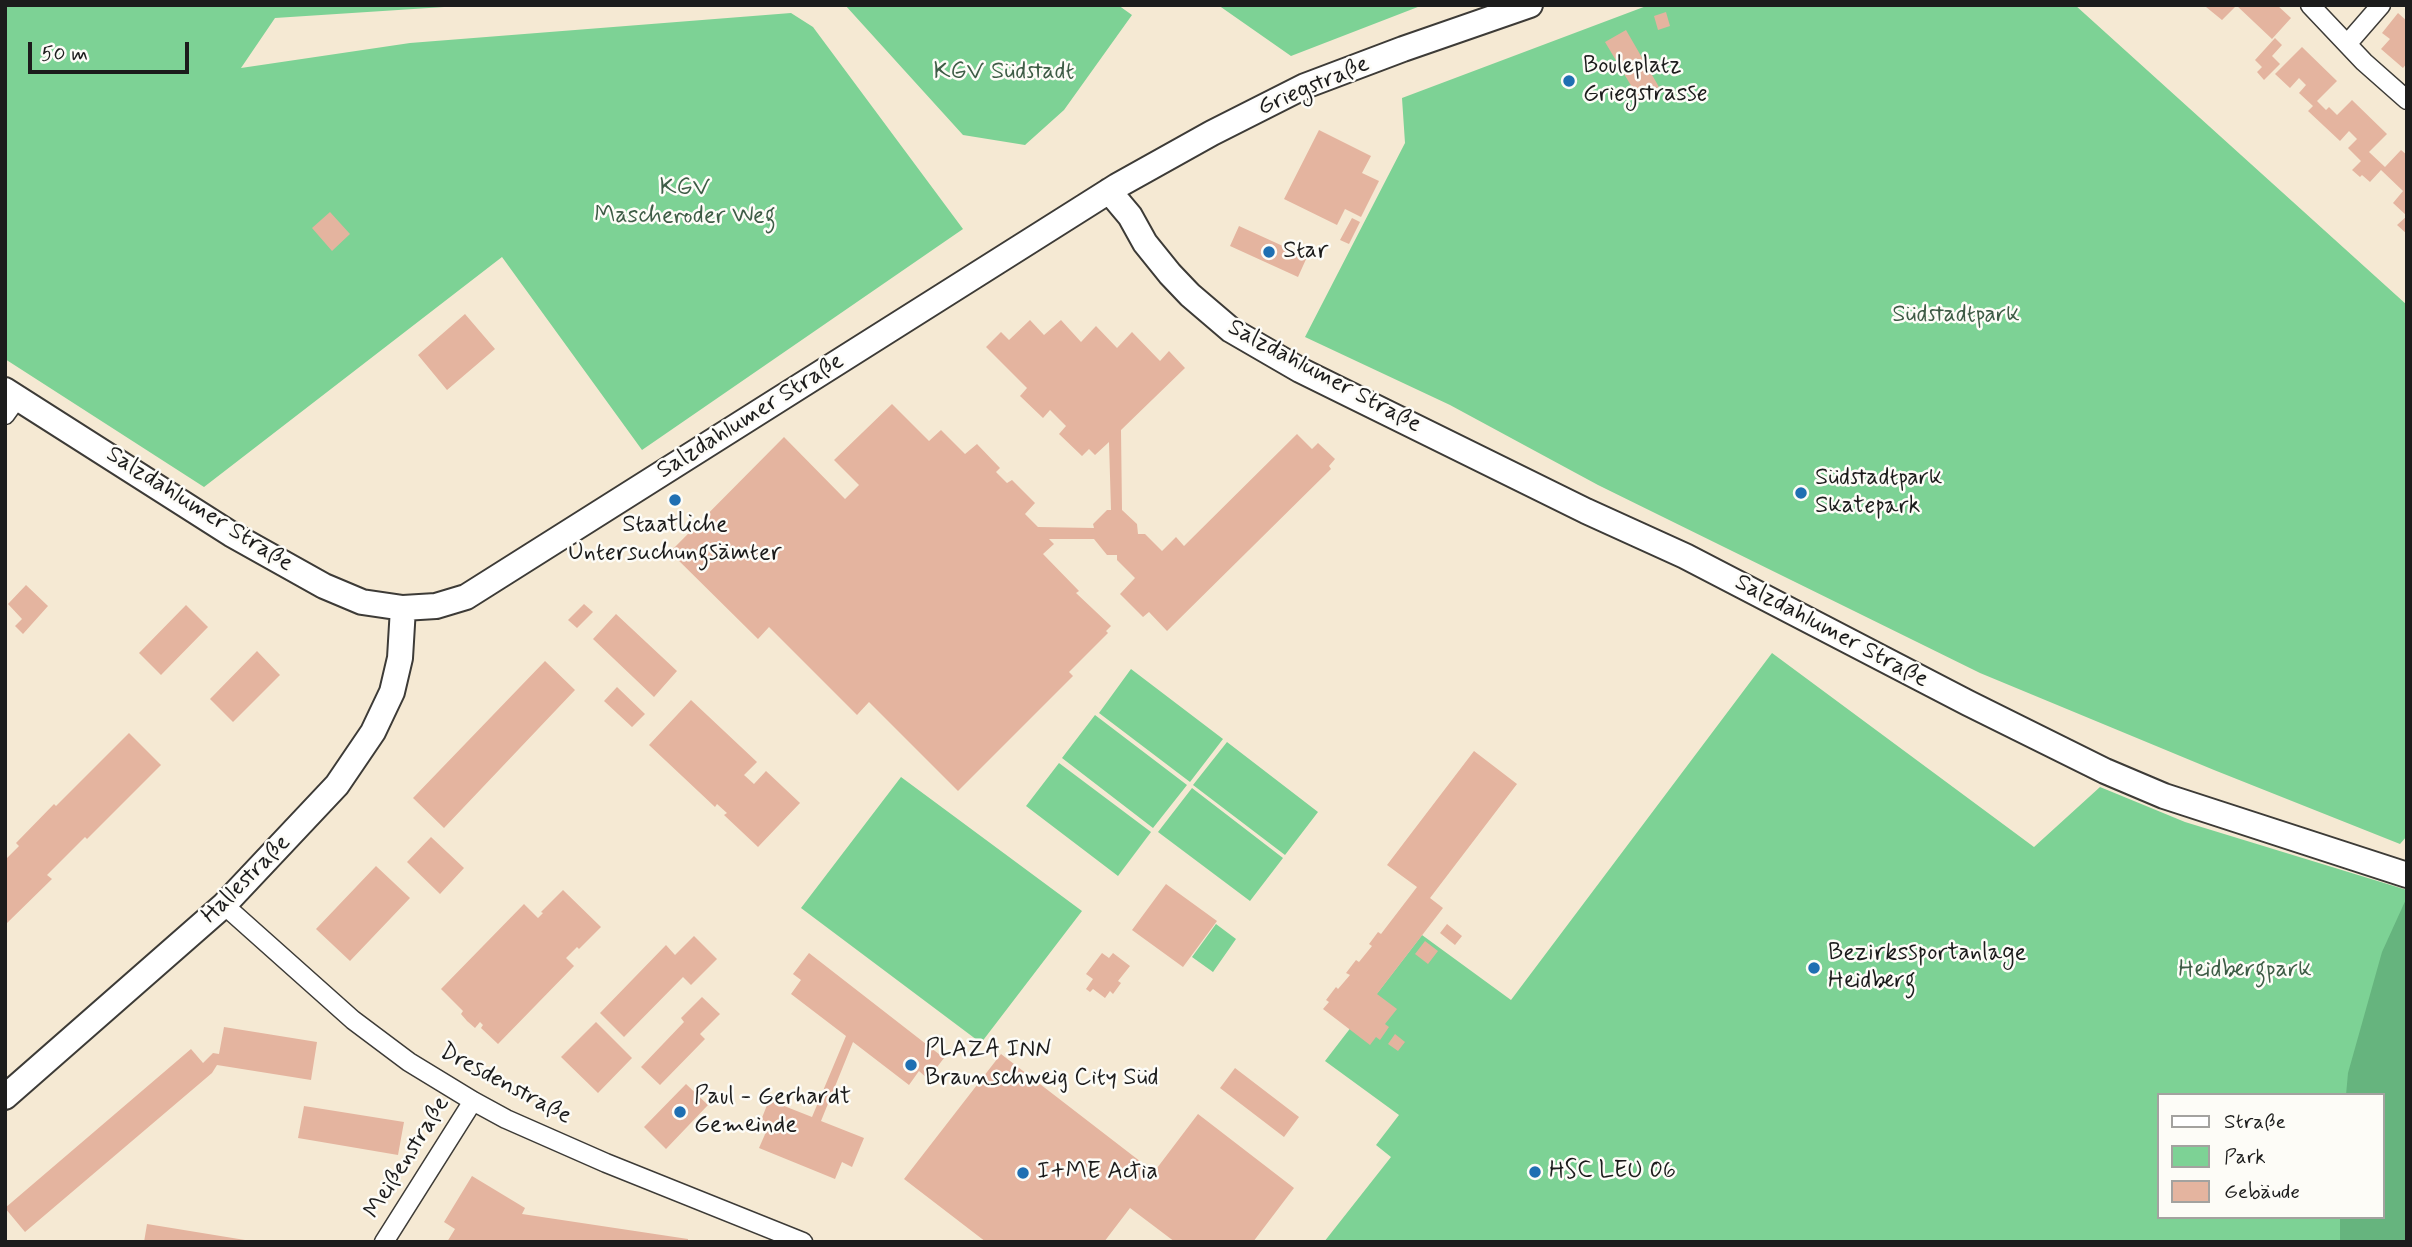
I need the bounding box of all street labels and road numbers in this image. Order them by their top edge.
street label: Griegstraße [1254,51,1374,123]
street label: Salzdahlumer Straße [1222,314,1426,440]
street label: Salzdahlumer Straße [652,348,850,486]
street label: Salzdahlumer Straße [100,441,298,579]
street label: Salzdahlumer Straße [1729,569,1933,695]
street label: Hallestraße [196,829,298,931]
street label: Dresdenstraße [434,1038,576,1132]
street label: Meißenstraße [359,1092,457,1224]

